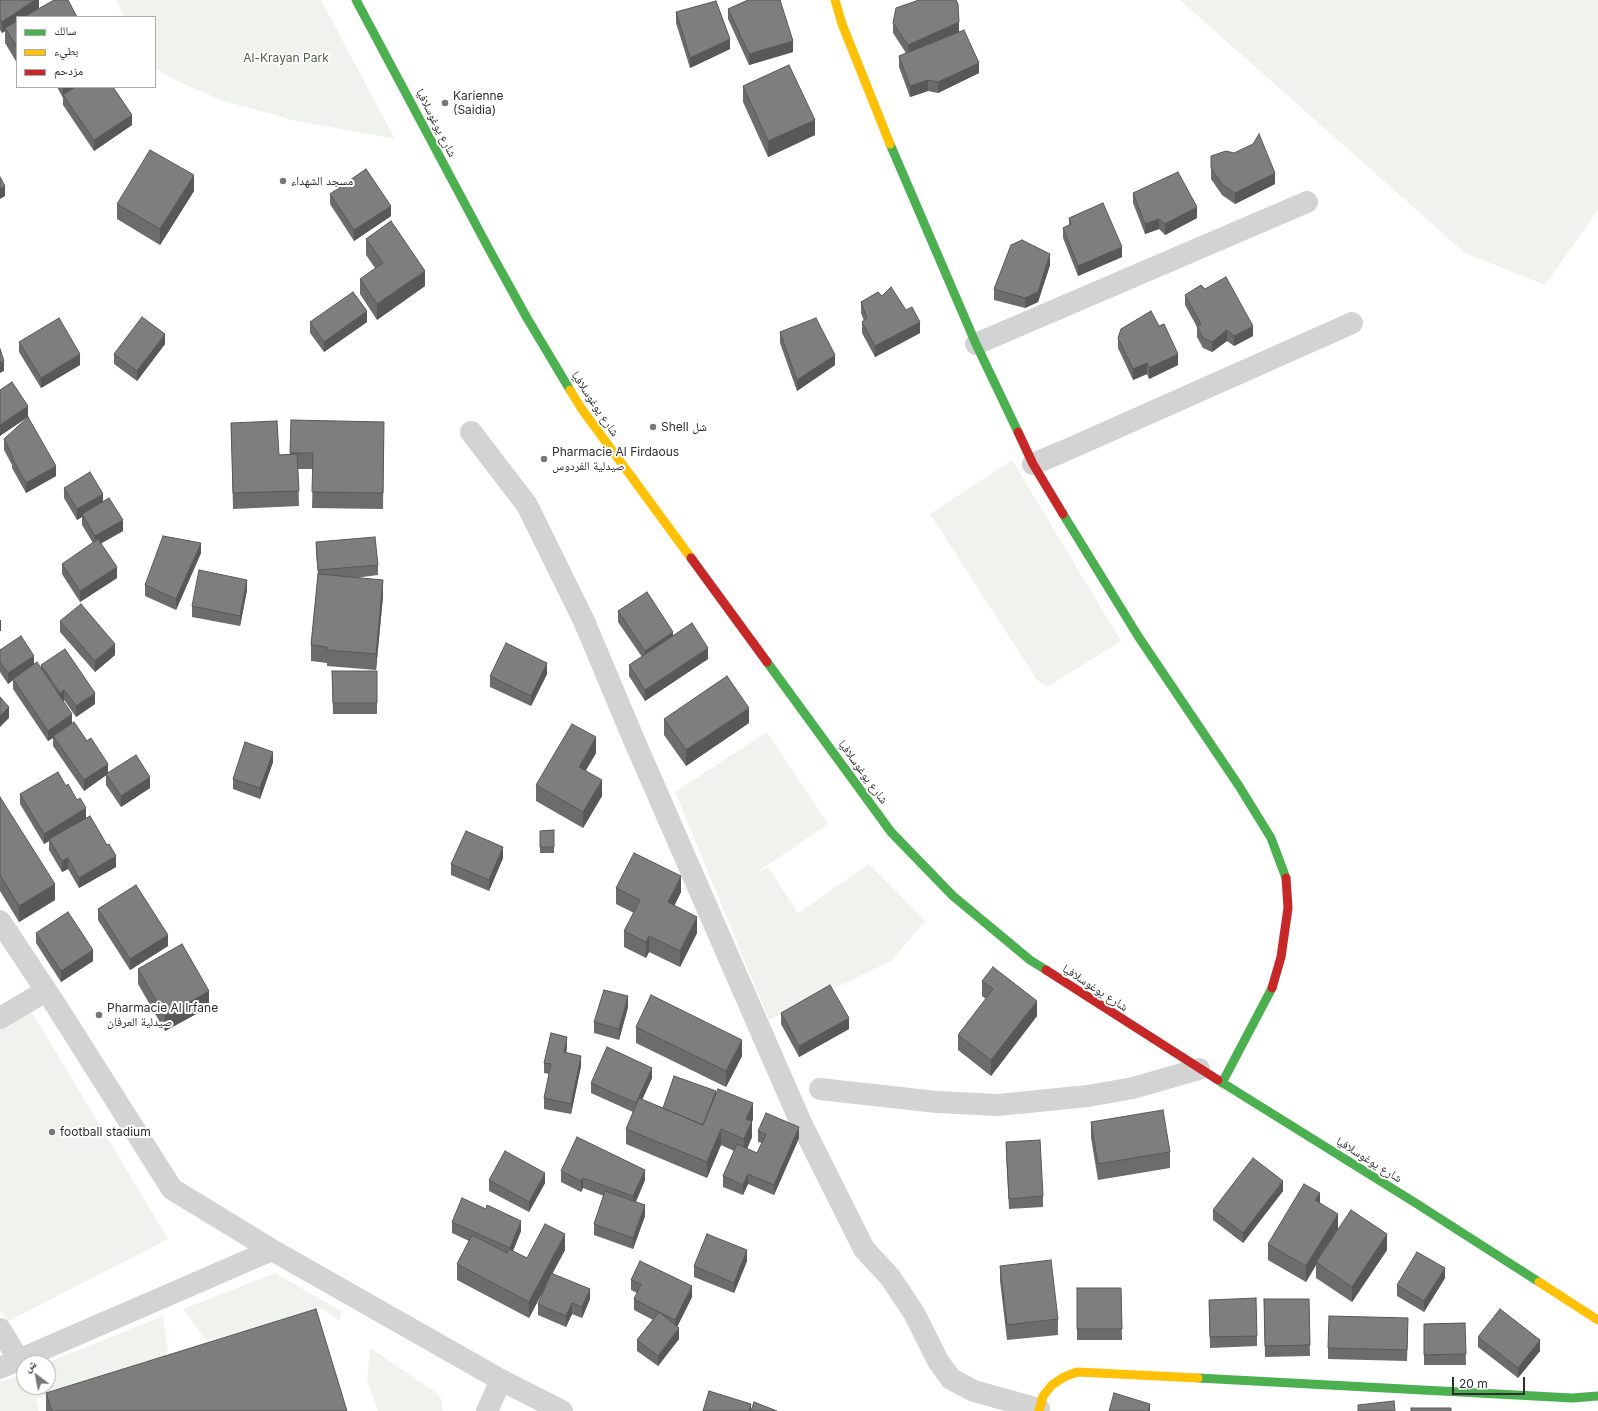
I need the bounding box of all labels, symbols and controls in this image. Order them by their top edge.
legend [16,16,156,88]
text: سالك [54,23,76,38]
text: بطيء [54,43,78,58]
park label: Al-Krayan Park [243,51,329,65]
text: مزدحم [54,63,83,78]
street label: شارع يوغوسلافيا [413,86,459,160]
place label: Karienne (Saidia) [453,89,504,117]
marker: Karienne (Saidia) [440,98,450,108]
place label: مسجد الشهداء [291,174,353,188]
marker: مسجد الشهداء [278,176,288,186]
street label: شارع يوغوسلافيا [568,369,622,439]
place label: Shell شل [661,420,707,434]
marker: Shell شل [648,422,658,432]
place label: Pharmacie Al Firdaous صيدلية الفردوس [552,445,679,473]
marker: Pharmacie Al Firdaous صيدلية الفردوس [539,454,549,464]
street label: شارع يوغوسلافيا [835,737,891,807]
street label: شارع يوغوسلافيا [1060,961,1130,1015]
place label: Pharmacie Al Irfane صيدلية العرفان [107,1001,218,1029]
marker: Pharmacie Al Irfane صيدلية العرفان [94,1010,104,1020]
place label: football stadium [60,1125,151,1139]
marker: football stadium [47,1127,57,1137]
street label: شارع يوغوسلافيا [1333,1134,1405,1186]
north arrow [16,1355,56,1395]
text: ش [22,1357,39,1375]
scale bar [1454,1369,1527,1395]
text: 20 m [1459,1376,1488,1391]

